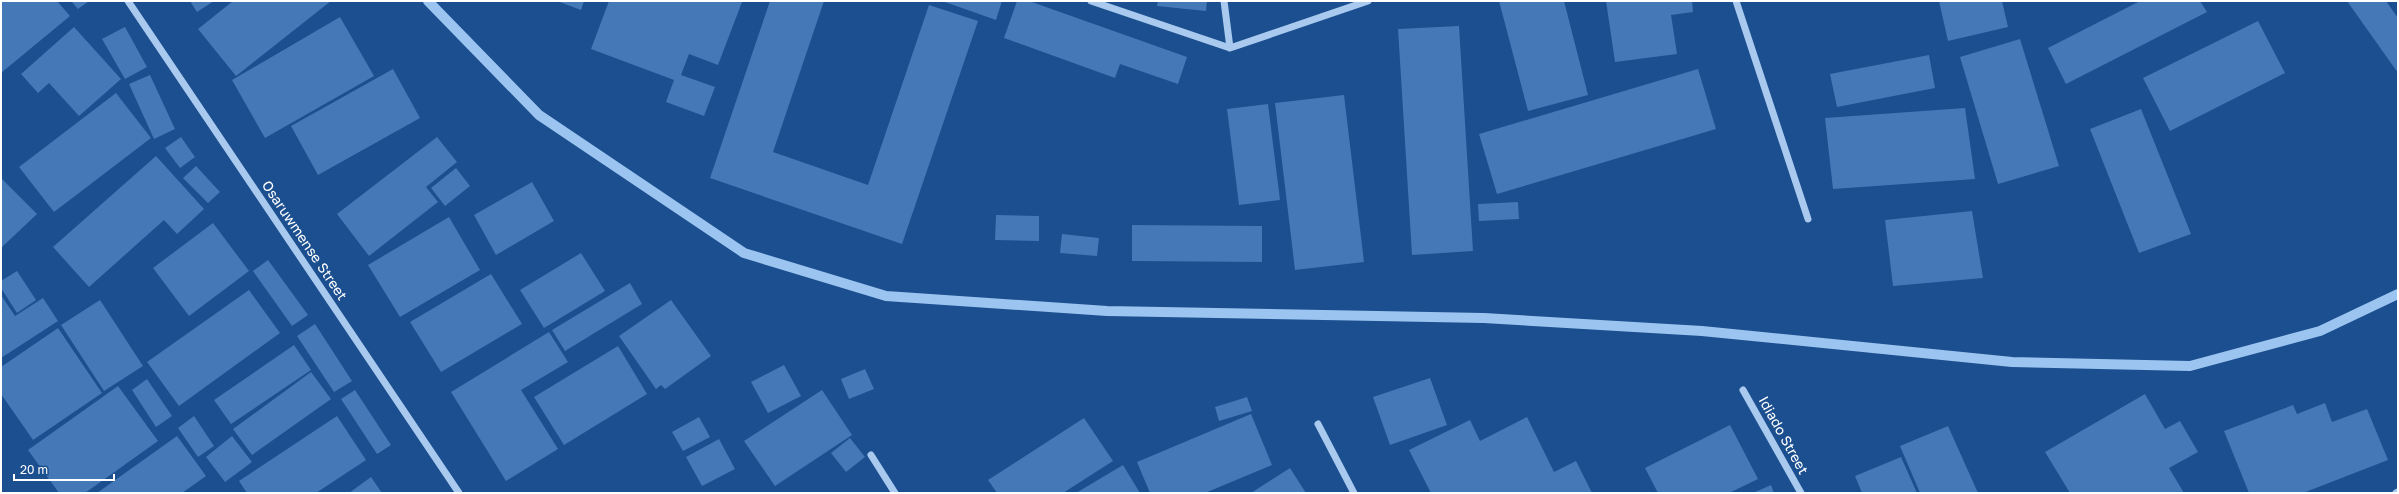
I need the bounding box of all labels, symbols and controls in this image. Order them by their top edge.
street label: Osaruwmense Street [259,177,351,303]
street label: Idiado Street [1756,393,1812,477]
scale bar [14,456,114,482]
text: 20 m [20,462,48,477]

